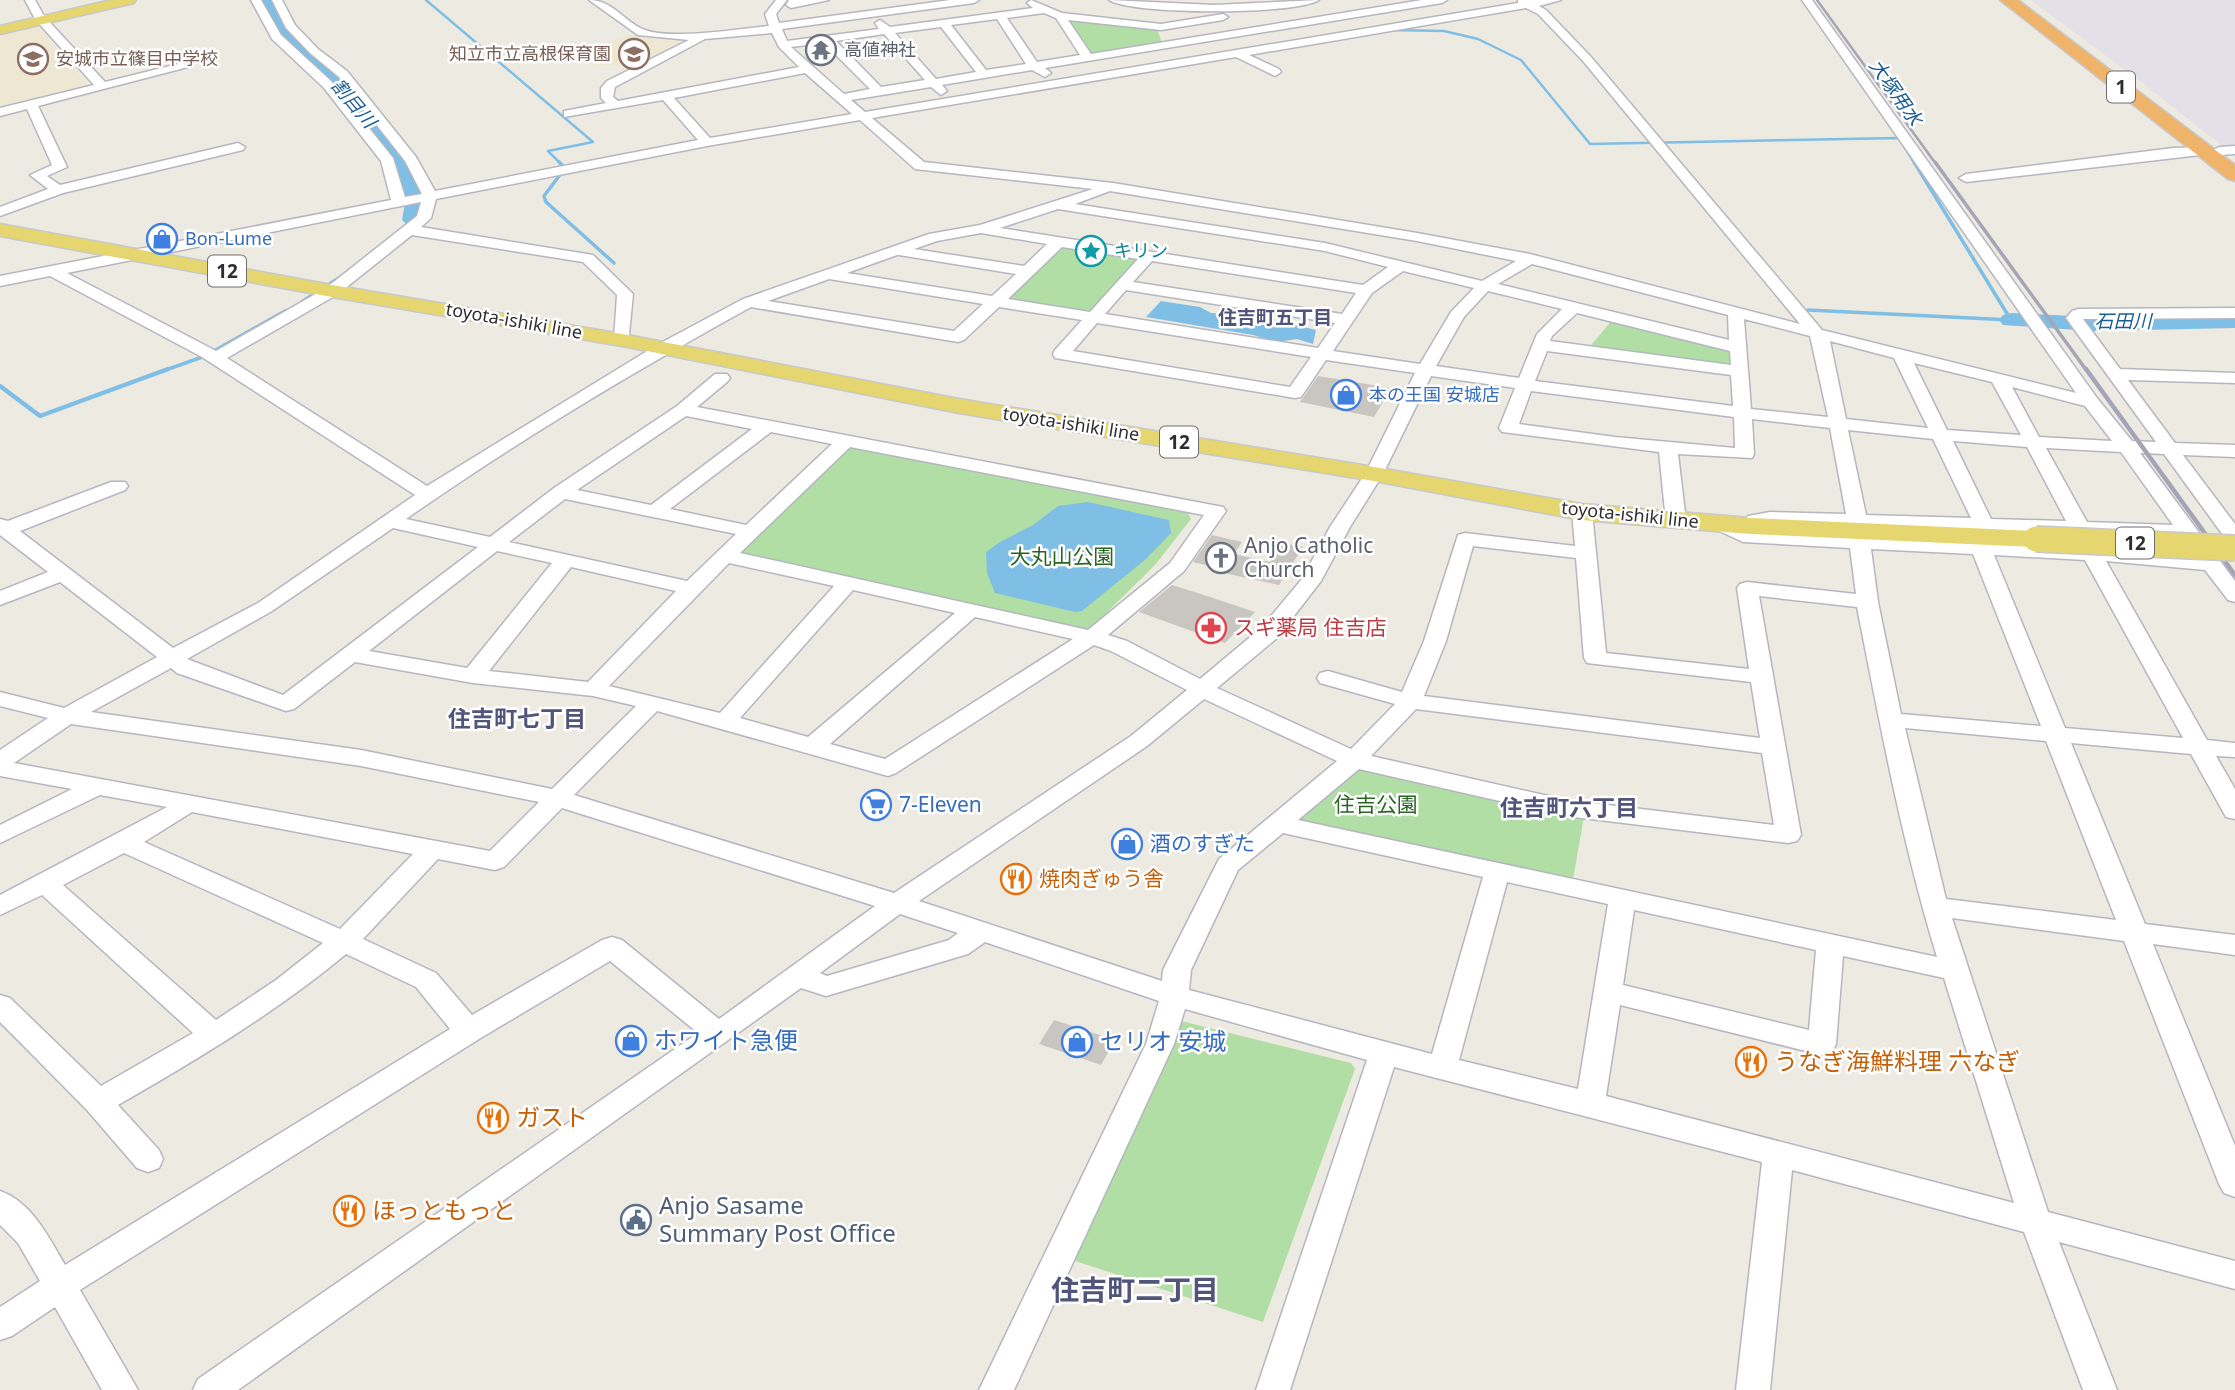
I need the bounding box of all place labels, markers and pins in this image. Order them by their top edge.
temple icon: 高値神社 [804,33,838,67]
school or university icon: 知立市立高根保育園 [617,37,651,71]
place label: 高値神社 [844,37,916,61]
place label: 知立市立高根保育園 [449,41,611,65]
school or university icon: 安城市立篠目中学校 [16,42,50,76]
place label: 安城市立篠目中学校 [56,46,218,70]
shop icon: Bon-Lume [145,222,179,256]
place label: Bon-Lume [185,226,272,250]
place icon: キリン [1074,234,1108,268]
place label: キリン [1114,238,1168,262]
shop icon: 本の王国 安城店 [1329,378,1363,412]
place label: 本の王国 安城店 [1369,382,1500,406]
place label: Anjo Catholic Church [1244,531,1373,583]
church icon: Anjo Catholic Church [1204,541,1238,575]
pharmacy icon: スギ薬局 住吉店 [1194,611,1228,645]
place label: スギ薬局 住吉店 [1234,613,1386,641]
supermarket icon: 7-Eleven [859,788,893,822]
place label: 7-Eleven [899,790,982,818]
shop icon: 酒のすぎた [1110,827,1144,861]
place label: 酒のすぎた [1150,829,1255,857]
restaurant icon: 焼肉ぎゅう舎 [999,862,1033,896]
place label: 焼肉ぎゅう舎 [1039,864,1164,892]
place label: ホワイト急便 [654,1023,798,1056]
shop icon: ホワイト急便 [614,1024,648,1058]
place label: セリオ 安城 [1100,1024,1226,1057]
shop icon: セリオ 安城 [1060,1025,1094,1059]
place label: うなぎ海鮮料理 六なぎ [1774,1044,2020,1077]
restaurant icon: うなぎ海鮮料理 六なぎ [1734,1045,1768,1079]
place label: ガスト [516,1100,588,1133]
restaurant icon: ガスト [476,1101,510,1135]
place label: Anjo Sasame Summary Post Office [659,1188,896,1249]
place label: ほっともっと [372,1193,516,1226]
restaurant icon: ほっともっと [332,1194,366,1228]
public building icon: Anjo Sasame Summary Post Office [619,1203,653,1237]

